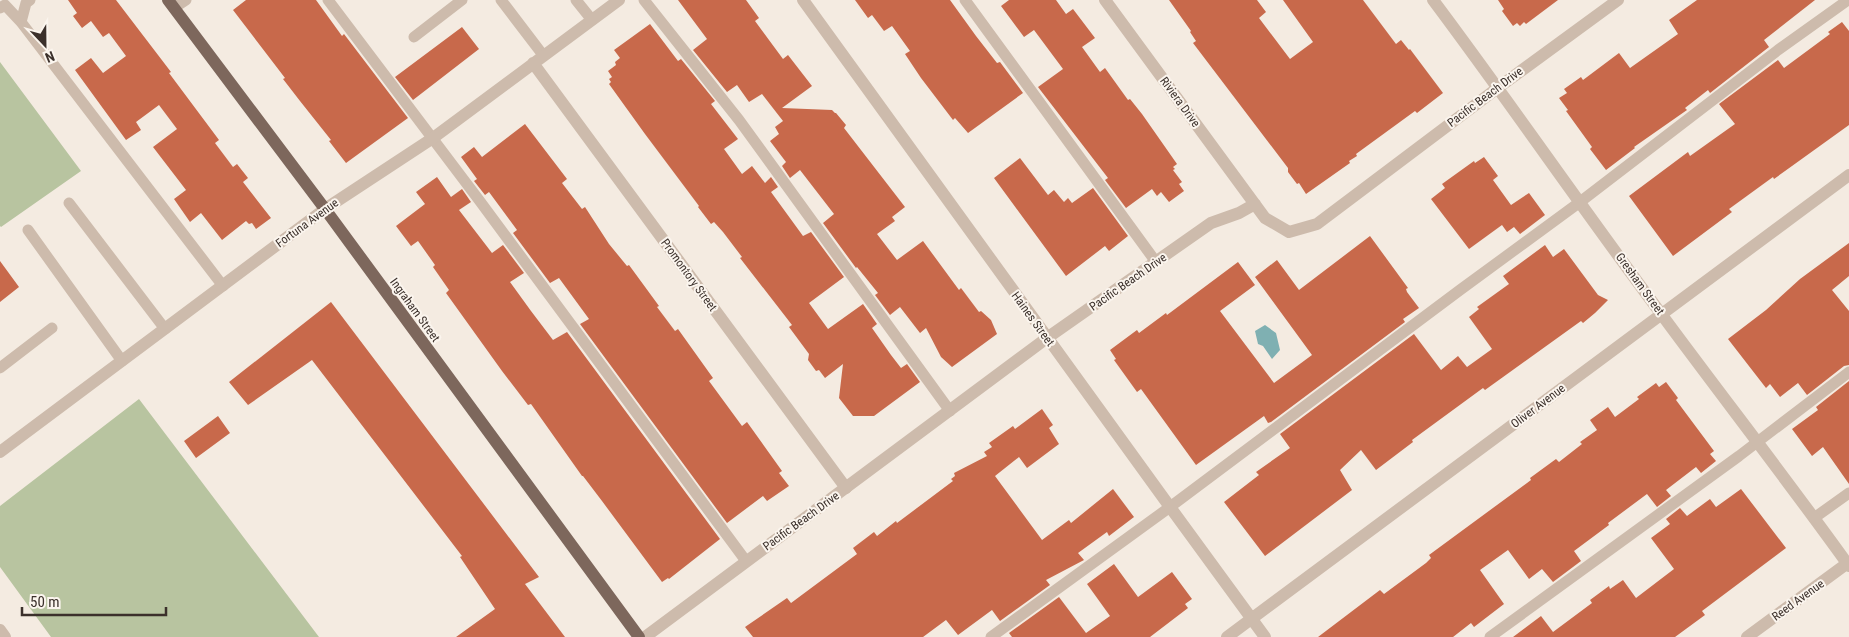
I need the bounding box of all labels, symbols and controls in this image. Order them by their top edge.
north arrow [20,20,70,70]
text: N [43,48,57,66]
street label: Pacific Beach Drive [1445,64,1526,130]
street label: Riviera Drive [1157,74,1203,130]
street label: Fortuna Avenue [273,195,341,250]
street label: Promontory Street [658,236,720,314]
street label: Pacific Beach Drive [1087,250,1169,314]
street label: Gresham Street [1613,250,1667,318]
street label: Ingraham Street [387,275,443,345]
street label: Haines Street [1009,289,1058,349]
street label: Oliver Avenue [1508,381,1568,431]
street label: Pacific Beach Drive [760,488,842,553]
street label: Reed Avenue [1769,576,1827,624]
scale bar [22,584,166,616]
text: 50 m [30,593,60,611]

